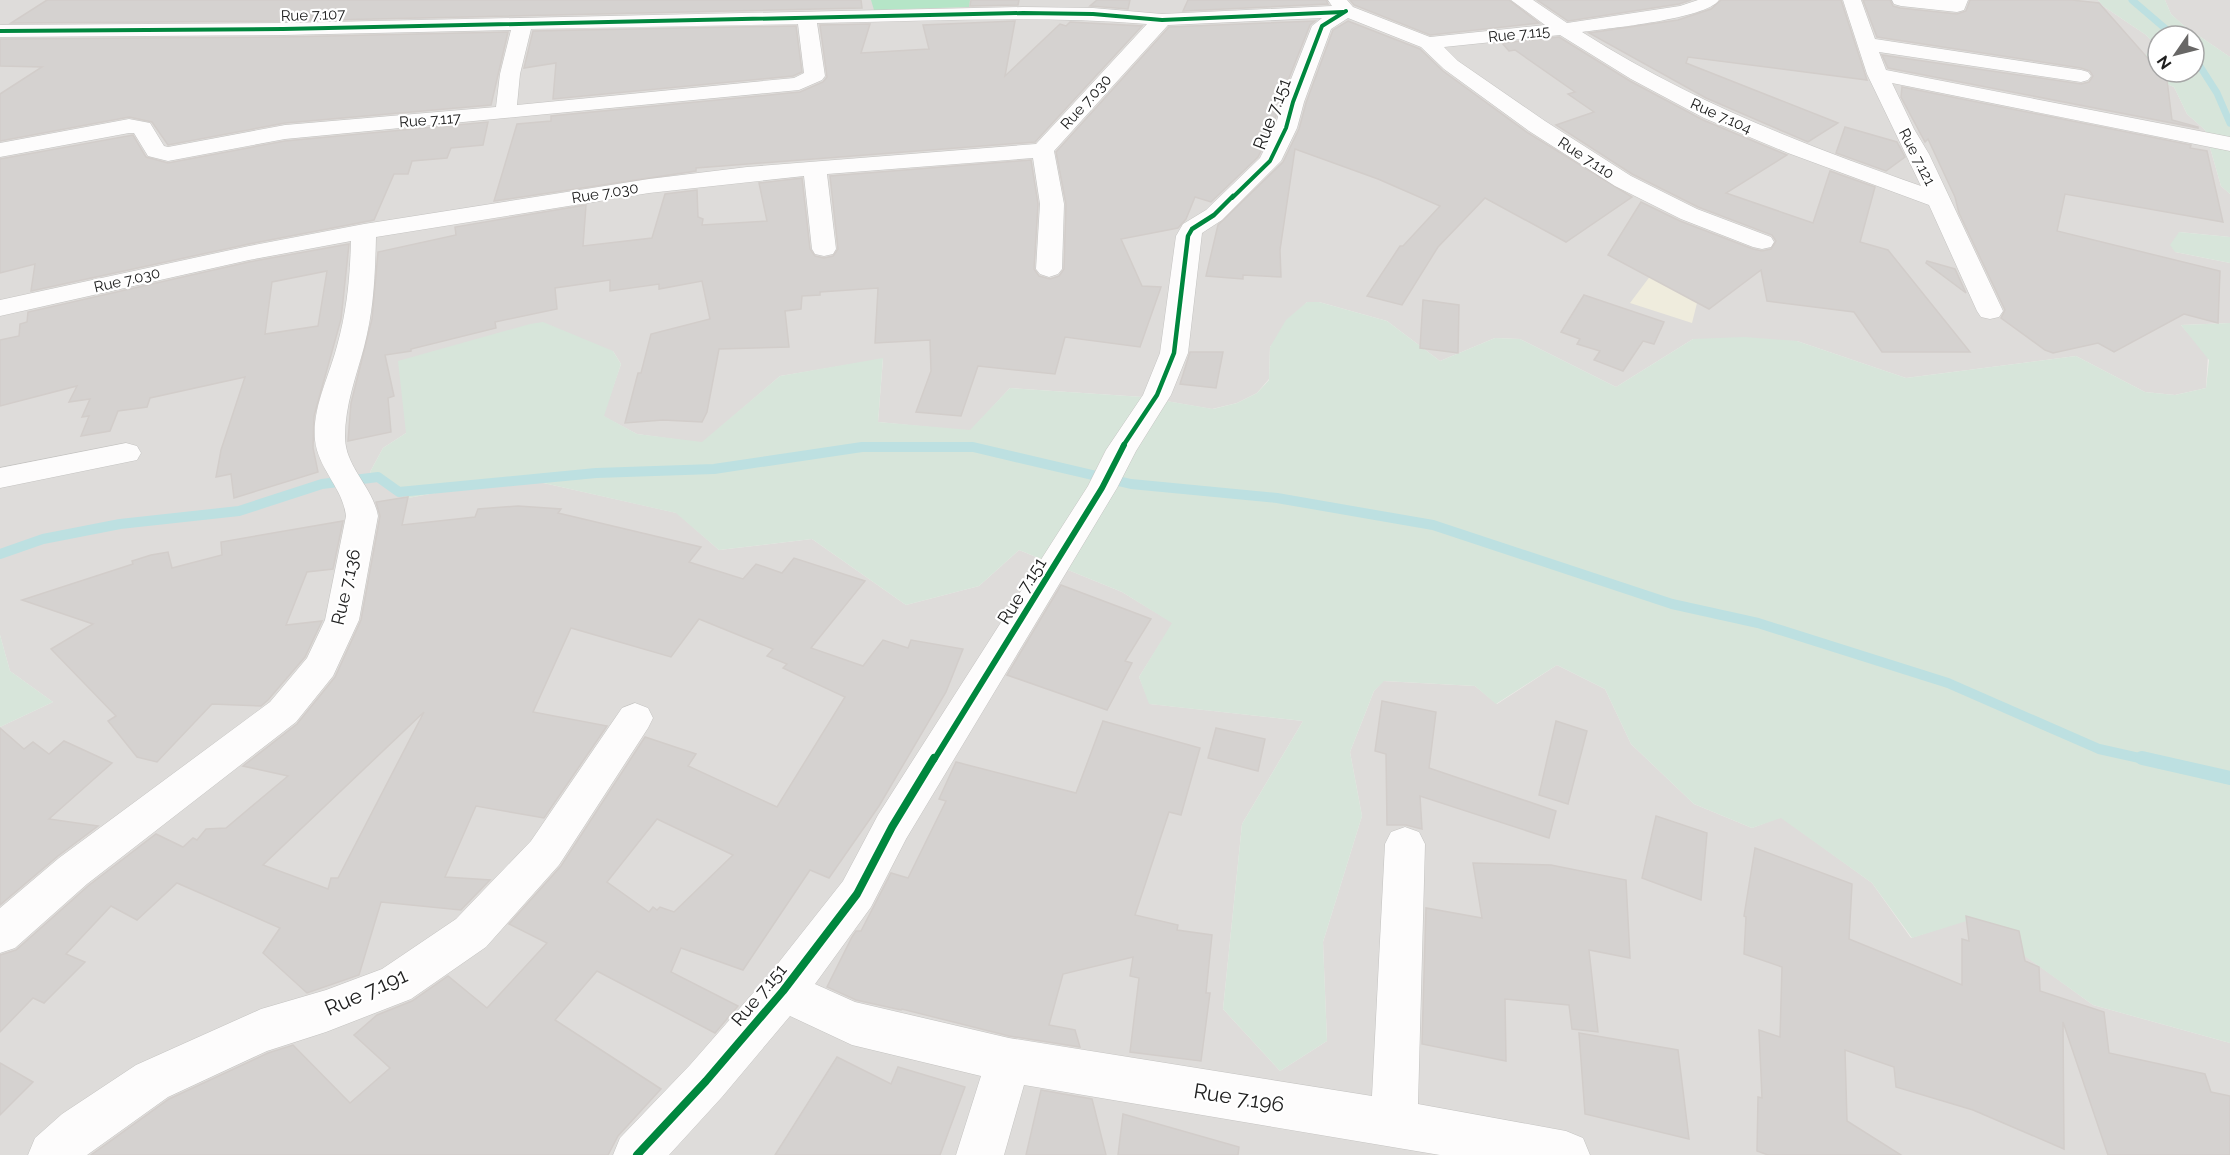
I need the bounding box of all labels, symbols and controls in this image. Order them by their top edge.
street label: Rue 7.107 [280,5,346,25]
street label: Rue 7.115 [1487,22,1551,46]
north arrow [2146,24,2206,84]
text: N [2153,52,2175,73]
street label: Rue 7.030 [1057,71,1115,133]
street label: Rue 7.151 [1248,75,1295,152]
street label: Rue 7.104 [1688,95,1754,137]
street label: Rue 7.117 [399,109,461,131]
street label: Rue 7.121 [1895,125,1939,189]
street label: Rue 7.110 [1555,133,1617,183]
street label: Rue 7.030 [570,179,640,207]
street label: Rue 7.030 [92,264,162,296]
street label: Rue 7.136 [327,547,364,627]
street label: Rue 7.151 [993,553,1050,628]
street label: Rue 7.151 [727,959,791,1030]
street label: Rue 7.191 [321,962,411,1021]
street label: Rue 7.196 [1192,1078,1286,1117]

